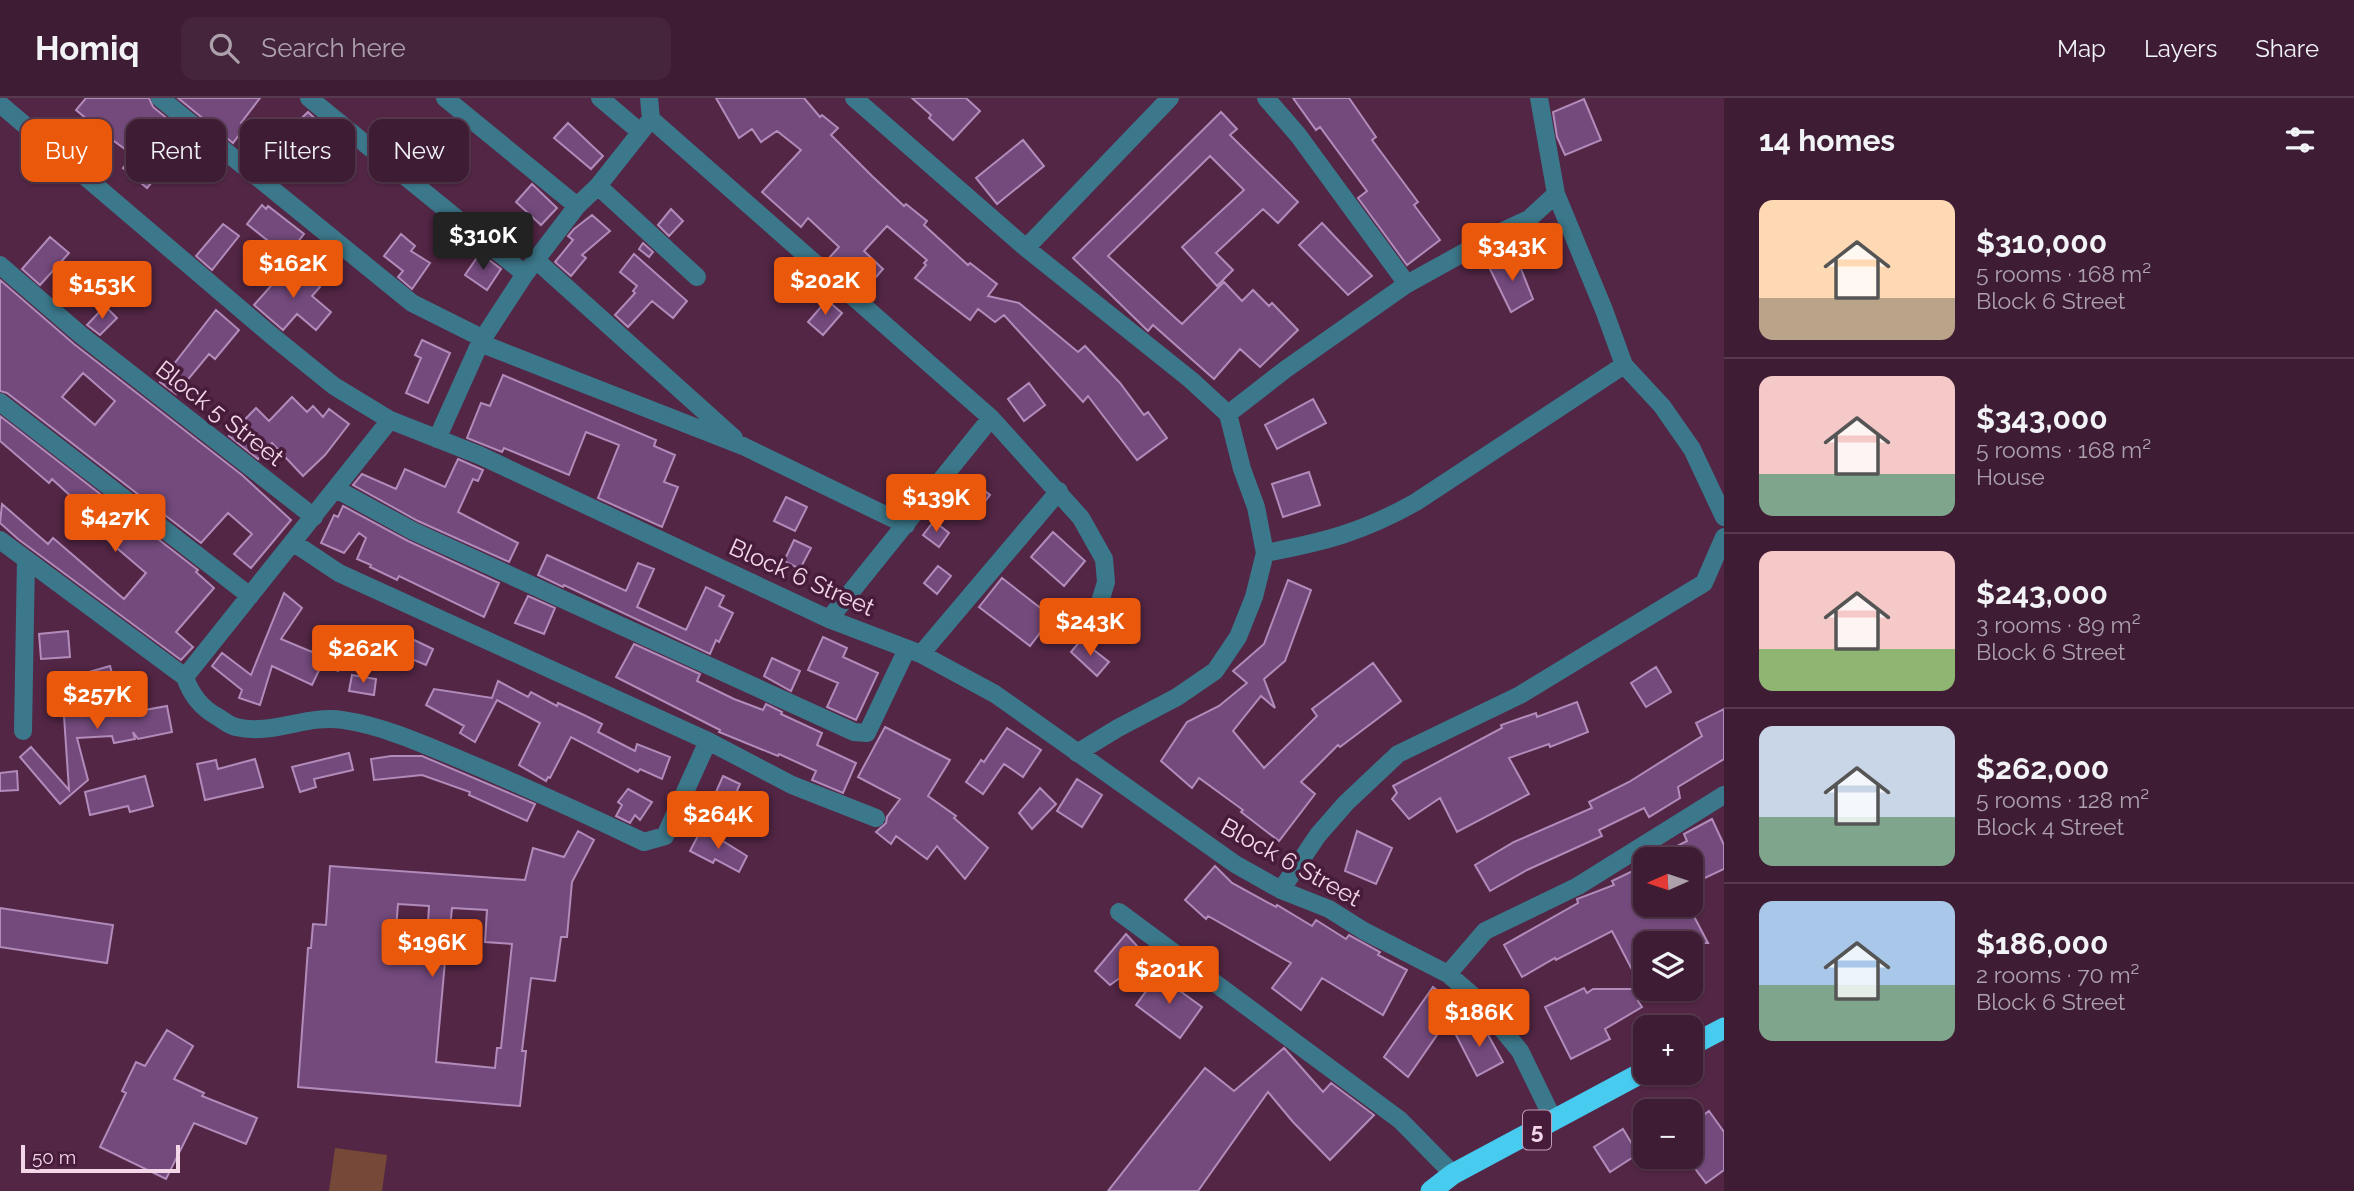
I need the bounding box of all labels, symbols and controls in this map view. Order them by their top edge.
search box [181,17,671,80]
text: Homiq [35,29,139,68]
icon: search [205,29,243,67]
text: Search here [261,33,406,63]
text: Map [2057,34,2106,63]
text: Layers [2144,34,2217,63]
text: Share [2255,34,2319,63]
chip: Buy [21,119,112,182]
chip: Rent [126,119,226,182]
chip: Filters [240,119,355,182]
chip: New [369,119,469,182]
icon: filters [2281,121,2319,159]
text: 14 homes [1759,123,1895,158]
pin: $310K [434,212,532,272]
text: $310K [449,221,517,248]
pin: $343K [1463,223,1561,283]
text: $310,000 [1976,225,2107,260]
icon: home [1815,228,1899,312]
text: $343K [1478,232,1546,259]
pin: $162K [244,240,342,300]
text: $162K [259,249,327,276]
pin: $202K [776,258,874,317]
text: 5 rooms · 168 m² [1976,260,2151,287]
pin: $153K [53,262,151,321]
text: $202K [790,266,860,293]
text: $153K [69,270,135,297]
text: Block 6 Street [1976,287,2125,314]
street label: Block 5 Street [150,354,290,472]
text: $343,000 [1976,401,2108,436]
icon: home [1815,404,1899,488]
text: 5 rooms · 168 m² [1976,436,2151,463]
text: House [1976,463,2045,490]
pin: $139K [887,474,985,534]
text: $139K [902,483,970,510]
pin: $427K [66,494,164,554]
text: $427K [81,503,149,530]
street label: Block 6 Street [725,532,879,622]
text: $243,000 [1976,576,2108,611]
icon: home [1815,579,1899,663]
pin: $243K [1041,598,1139,658]
text: $243K [1056,607,1124,634]
text: 3 rooms · 89 m² [1976,611,2141,638]
pin: $262K [314,626,412,685]
text: $262K [328,634,398,661]
text: Block 6 Street [1976,638,2125,665]
pin: $257K [48,672,146,731]
text: $257K [63,680,131,707]
text: $262,000 [1976,751,2109,786]
icon: home [1815,754,1899,838]
text: 5 rooms · 128 m² [1976,786,2149,813]
pin: $264K [669,792,767,851]
text: $264K [683,800,753,827]
street label: Block 6 Street [1216,812,1366,912]
text: Block 4 Street [1976,813,2124,840]
north arrow [1633,847,1703,917]
map controls [1633,847,1703,1169]
pin: $196K [383,920,481,979]
text: $186,000 [1976,926,2108,961]
text: $196K [398,928,466,955]
icon: home [1815,929,1899,1013]
button: layers [1633,931,1703,1001]
pin: $201K [1120,946,1218,1006]
text: $201K [1135,955,1203,982]
text: 2 rooms · 70 m² [1976,961,2139,988]
text: Block 6 Street [1976,988,2125,1015]
pin: $186K [1430,990,1528,1049]
text: $186K [1444,998,1514,1025]
button: + [1633,1015,1703,1085]
button: − [1633,1099,1703,1169]
road number: 5 [1523,1110,1551,1149]
scale bar [21,1142,180,1174]
text: 50 m [32,1146,76,1168]

